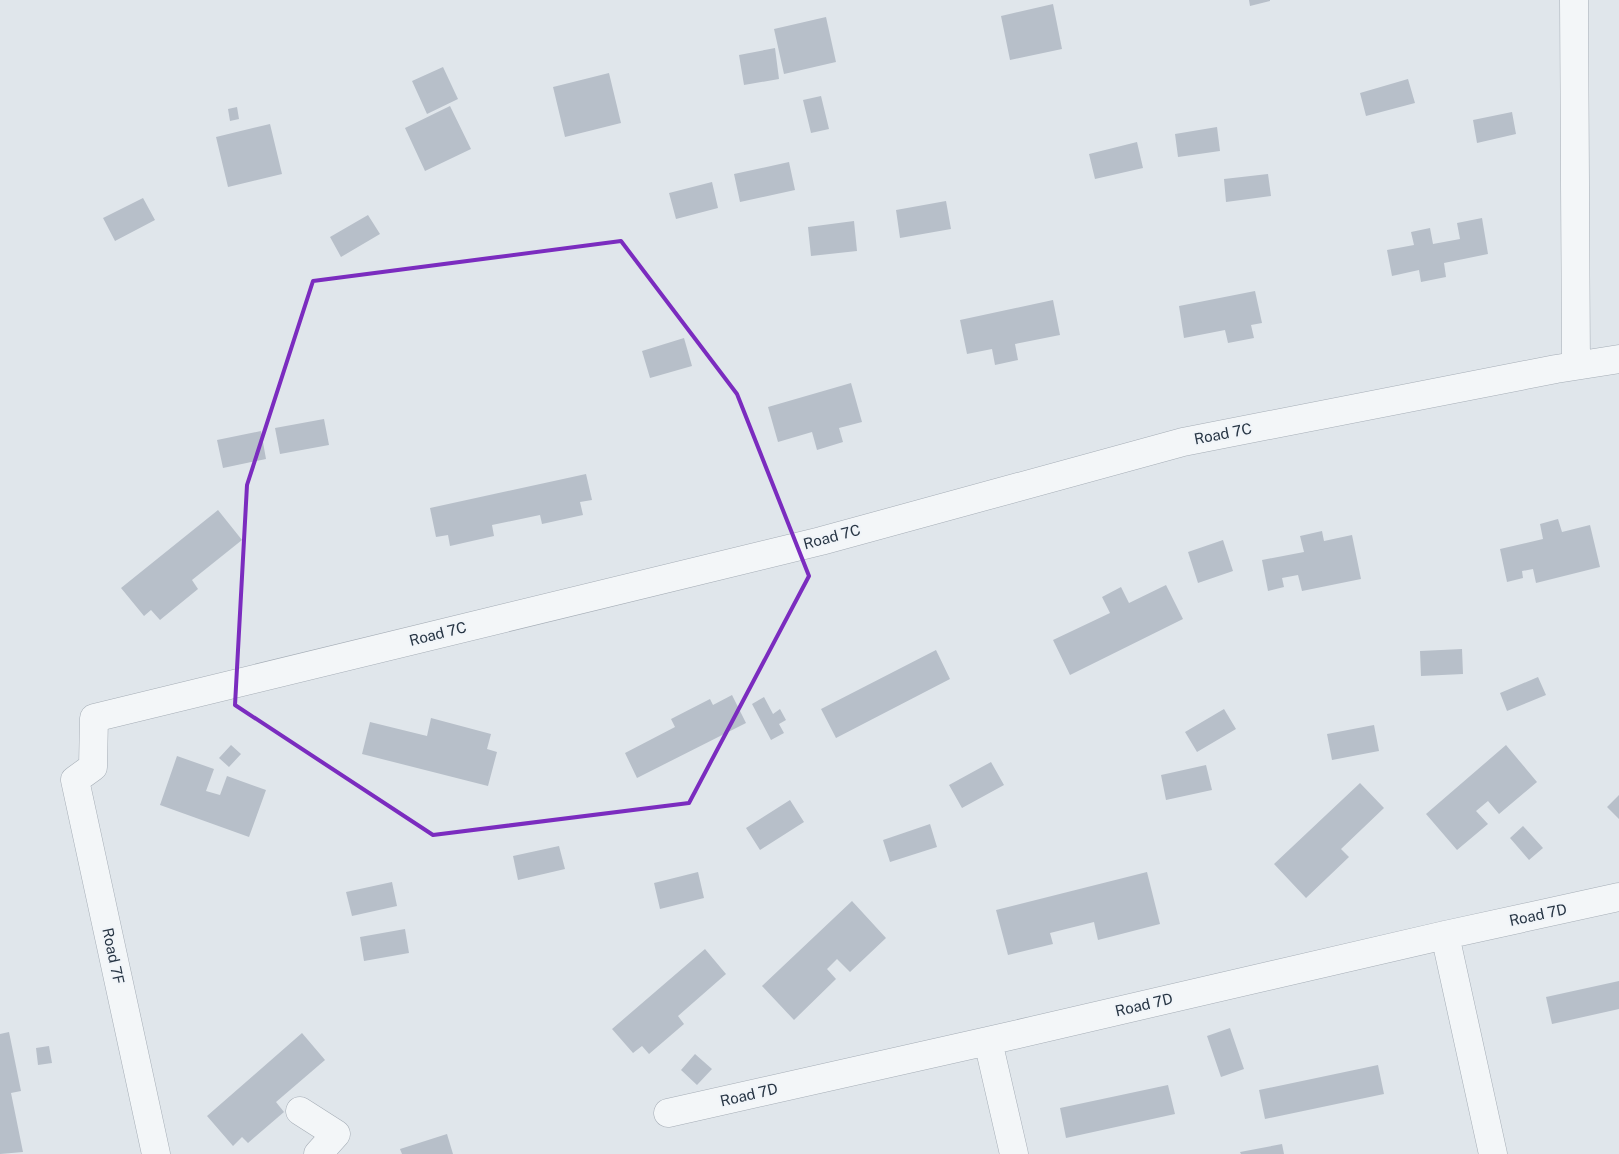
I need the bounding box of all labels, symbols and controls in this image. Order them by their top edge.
street label: Road 7C [1193,420,1253,447]
street label: Road 7C [801,521,862,552]
street label: Road 7C [407,618,468,649]
street label: Road 7D [1507,900,1568,929]
street label: Road 7F [99,926,128,986]
street label: Road 7D [1113,990,1174,1019]
street label: Road 7D [718,1080,779,1109]

